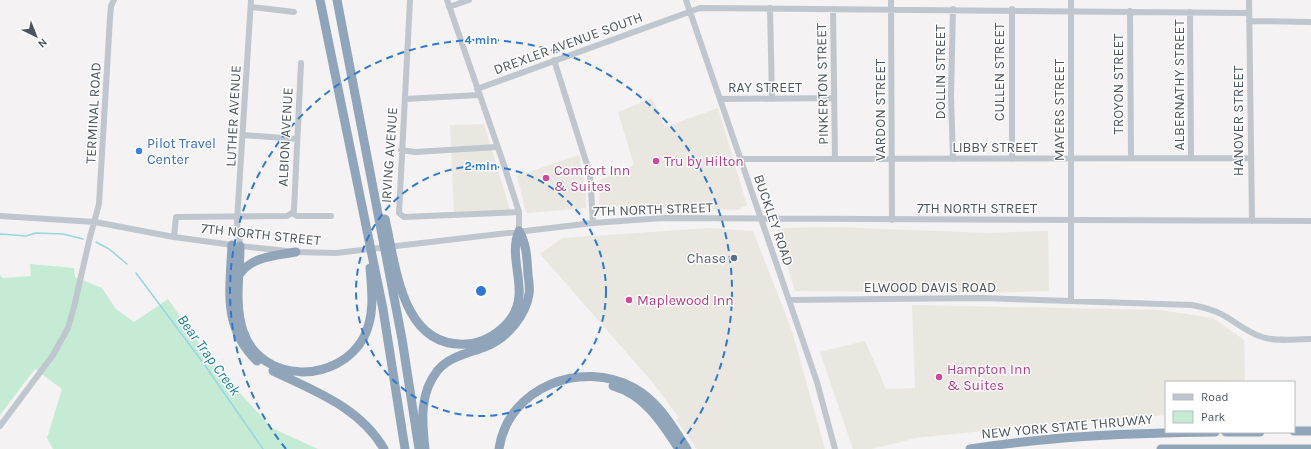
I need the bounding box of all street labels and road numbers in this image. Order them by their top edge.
street label: DREXLER AVENUE SOUTH [491,9,645,78]
street label: ALBERNATHY STREET [1171,20,1188,150]
street label: PINKERTON STREET [813,23,832,145]
street label: CULLEN STREET [991,23,1008,121]
street label: DOLLIN STREET [932,25,949,119]
street label: TROYON STREET [1110,34,1127,134]
street label: VARDON STREET [872,59,889,161]
street label: MAYERS STREET [1051,59,1068,161]
street label: TERMINAL ROAD [82,62,105,164]
street label: LUTHER AVENUE [222,65,245,167]
street label: HANOVER STREET [1230,66,1247,176]
street label: RAY STREET [728,79,802,96]
street label: ALBION AVENUE [274,87,297,187]
street label: IRVING AVENUE [378,106,401,204]
street label: LIBBY STREET [952,139,1038,156]
street label: BUCKLEY ROAD [750,172,797,268]
street label: 7TH NORTH STREET [593,199,713,220]
street label: 7TH NORTH STREET [917,200,1037,217]
street label: 7TH NORTH STREET [200,220,321,249]
street label: ELWOOD DAVIS ROAD [864,279,996,296]
street label: NEW YORK STATE THRUWAY [980,410,1154,442]

